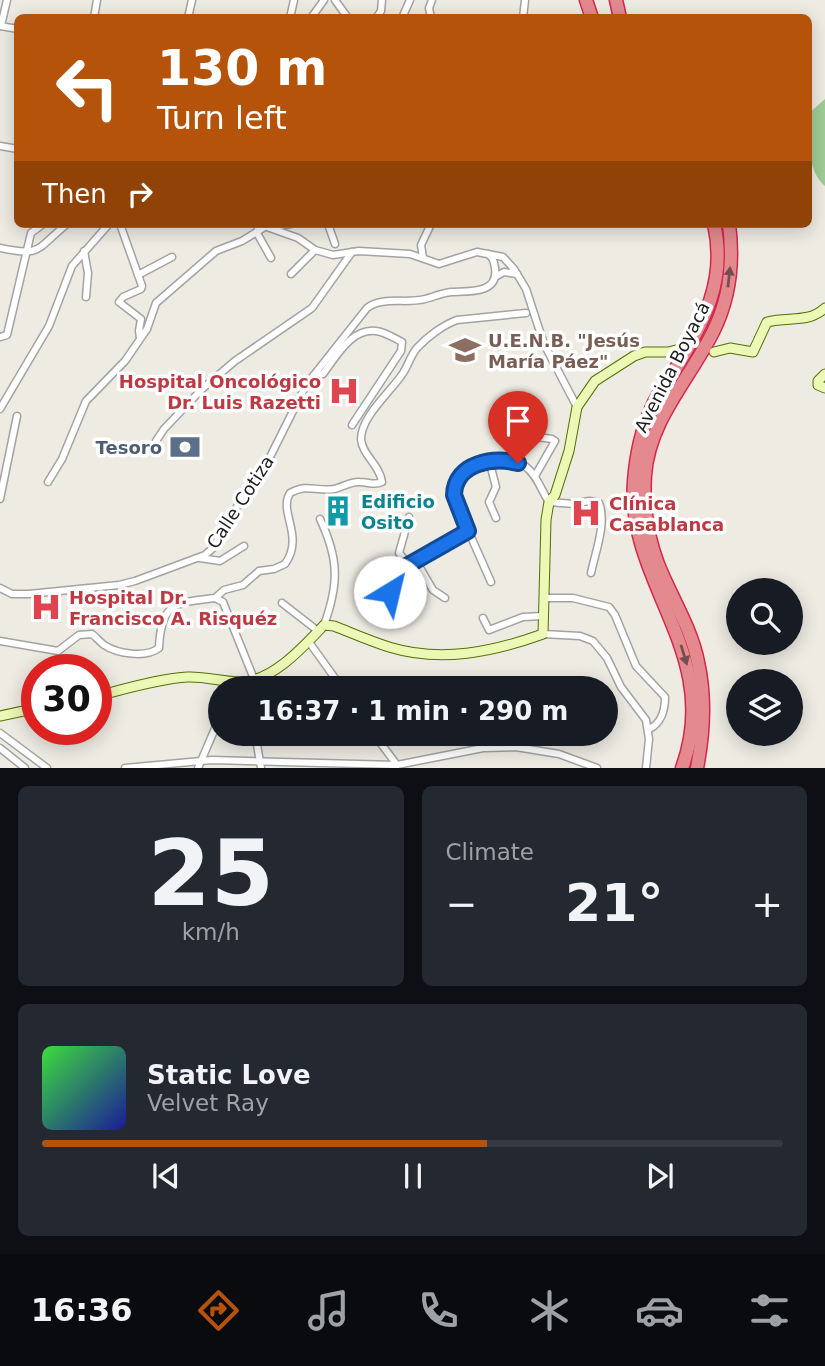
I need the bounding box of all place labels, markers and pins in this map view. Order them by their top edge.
place label: U.E.N.B. "Jesús María Páez" [488,330,640,372]
school or university icon: U.E.N.B. "Jesús María Páez" [448,333,482,367]
place label: Hospital Oncológico Dr. Luis Razetti [119,371,321,413]
hospital icon: Hospital Oncológico Dr. Luis Razetti [327,374,361,408]
pin [488,391,548,463]
bank icon: Tesoro [168,430,202,464]
place label: Tesoro [96,437,162,458]
place label: Edificio Osito [361,491,435,533]
place label: Clínica Casablanca [609,493,724,535]
building icon: Edificio Osito [321,494,355,528]
hospital icon: Clínica Casablanca [569,496,603,530]
place label: Hospital Dr. Francisco A. Risquéz [69,587,277,629]
hospital icon: Hospital Dr. Francisco A. Risquéz [29,590,63,624]

